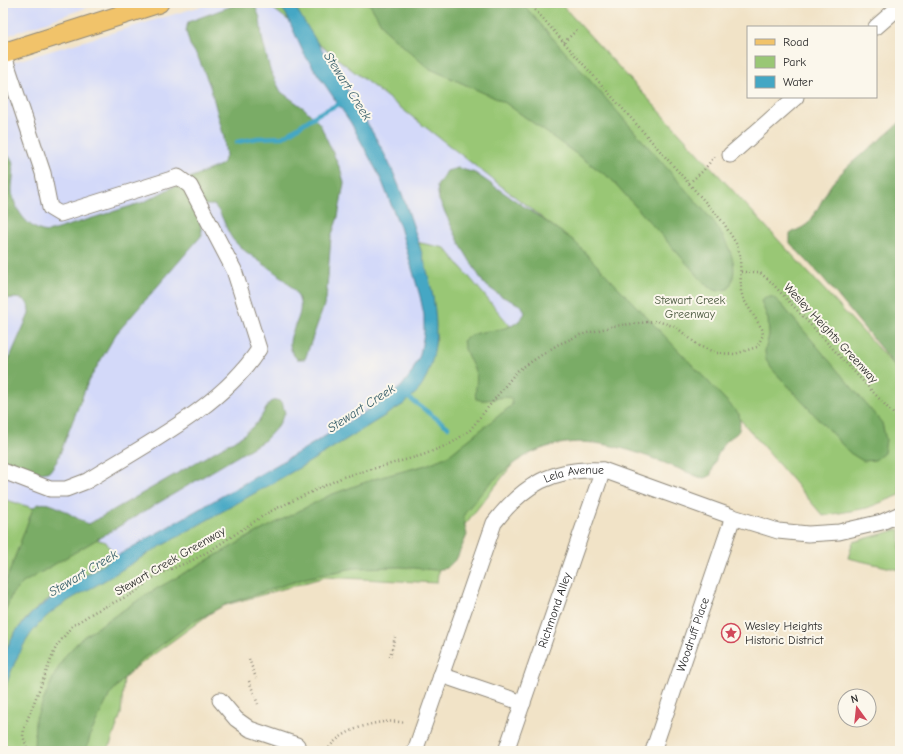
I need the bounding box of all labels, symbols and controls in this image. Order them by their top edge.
legend [747,26,877,98]
text: Road [783,35,809,49]
water label: Stewart Creek [321,49,375,123]
text: Park [783,55,806,69]
text: Water [783,75,813,89]
street label: Wesley Heights Greenway [781,280,881,386]
park label: Stewart Creek Greenway [655,293,726,321]
water label: Stewart Creek [324,380,398,435]
street label: Lela Avenue [541,463,604,486]
street label: Stewart Creek Greenway [112,523,228,598]
water label: Stewart Creek [46,546,121,599]
street label: Richmond Alley [535,570,574,650]
street label: Woodruff Place [674,595,712,674]
place label: Wesley Heights Historic District [745,619,824,647]
place icon: Wesley Heights Historic District [720,622,742,644]
north arrow [837,688,877,728]
text: N [849,692,860,706]

